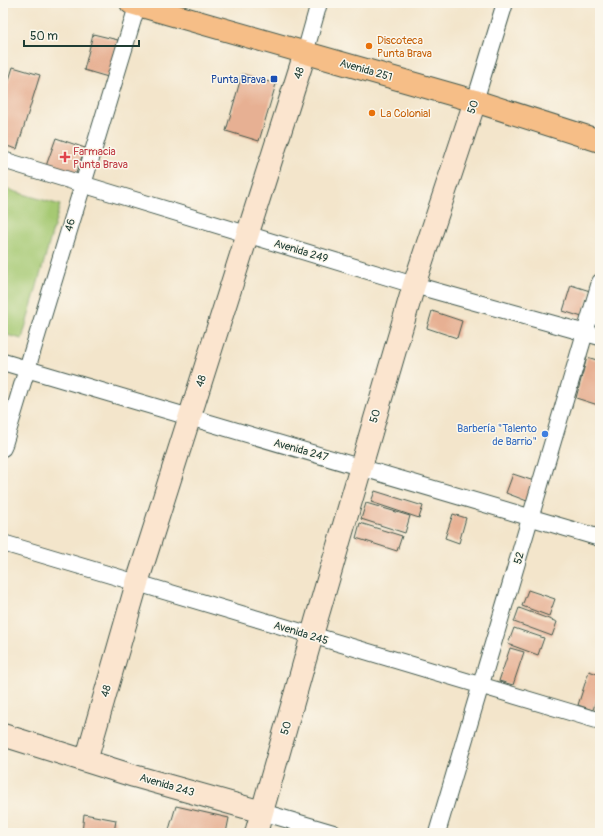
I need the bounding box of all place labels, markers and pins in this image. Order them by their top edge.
place label: Discoteca Punta Brava [377,34,432,60]
marker: Discoteca Punta Brava [364,41,374,51]
place label: Punta Brava [211,73,266,86]
marker: Punta Brava [269,74,279,84]
place label: La Colonial [380,107,431,120]
marker: La Colonial [367,108,377,118]
place label: Farmacia Punta Brava [73,145,128,171]
marker: Farmacia Punta Brava [60,152,70,162]
place label: Barbería "Talento de Barrio" [457,422,537,448]
marker: Barbería "Talento de Barrio" [540,429,550,439]

